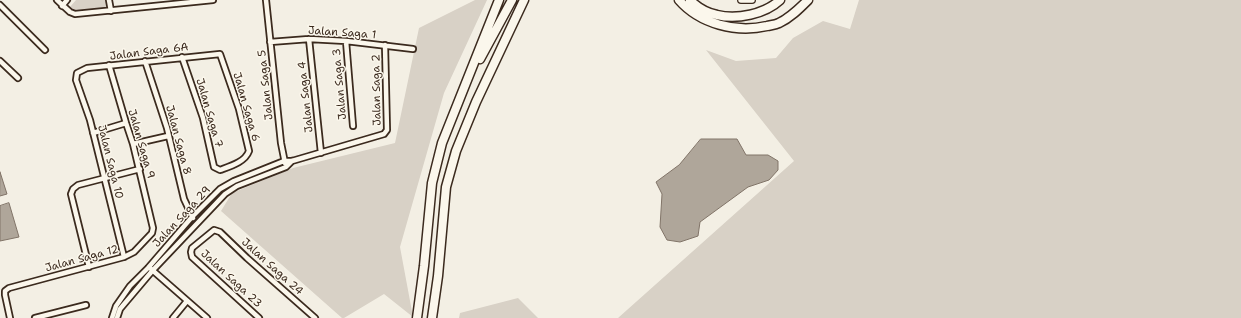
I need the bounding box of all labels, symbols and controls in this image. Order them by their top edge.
street label: Jalan Saga 1 [307,24,377,42]
street label: Jalan Saga 6A [109,41,189,63]
street label: Jalan Saga 3 [330,48,350,120]
street label: Jalan Saga 5 [256,49,276,121]
street label: Jalan Saga 2 [370,54,384,126]
street label: Jalan Saga 4 [296,61,316,133]
street label: Jalan Saga 6 [230,71,262,143]
street label: Jalan Saga 7 [193,77,225,149]
street label: Jalan Saga 8 [162,104,194,176]
street label: Jalan Saga 9 [125,108,157,180]
street label: Jalan Saga 10 [94,124,126,200]
street label: Jalan Saga 29 [150,184,214,250]
street label: Jalan Saga 24 [238,236,306,298]
street label: Jalan Saga 12 [44,243,120,275]
street label: Jalan Saga 23 [198,247,264,311]

